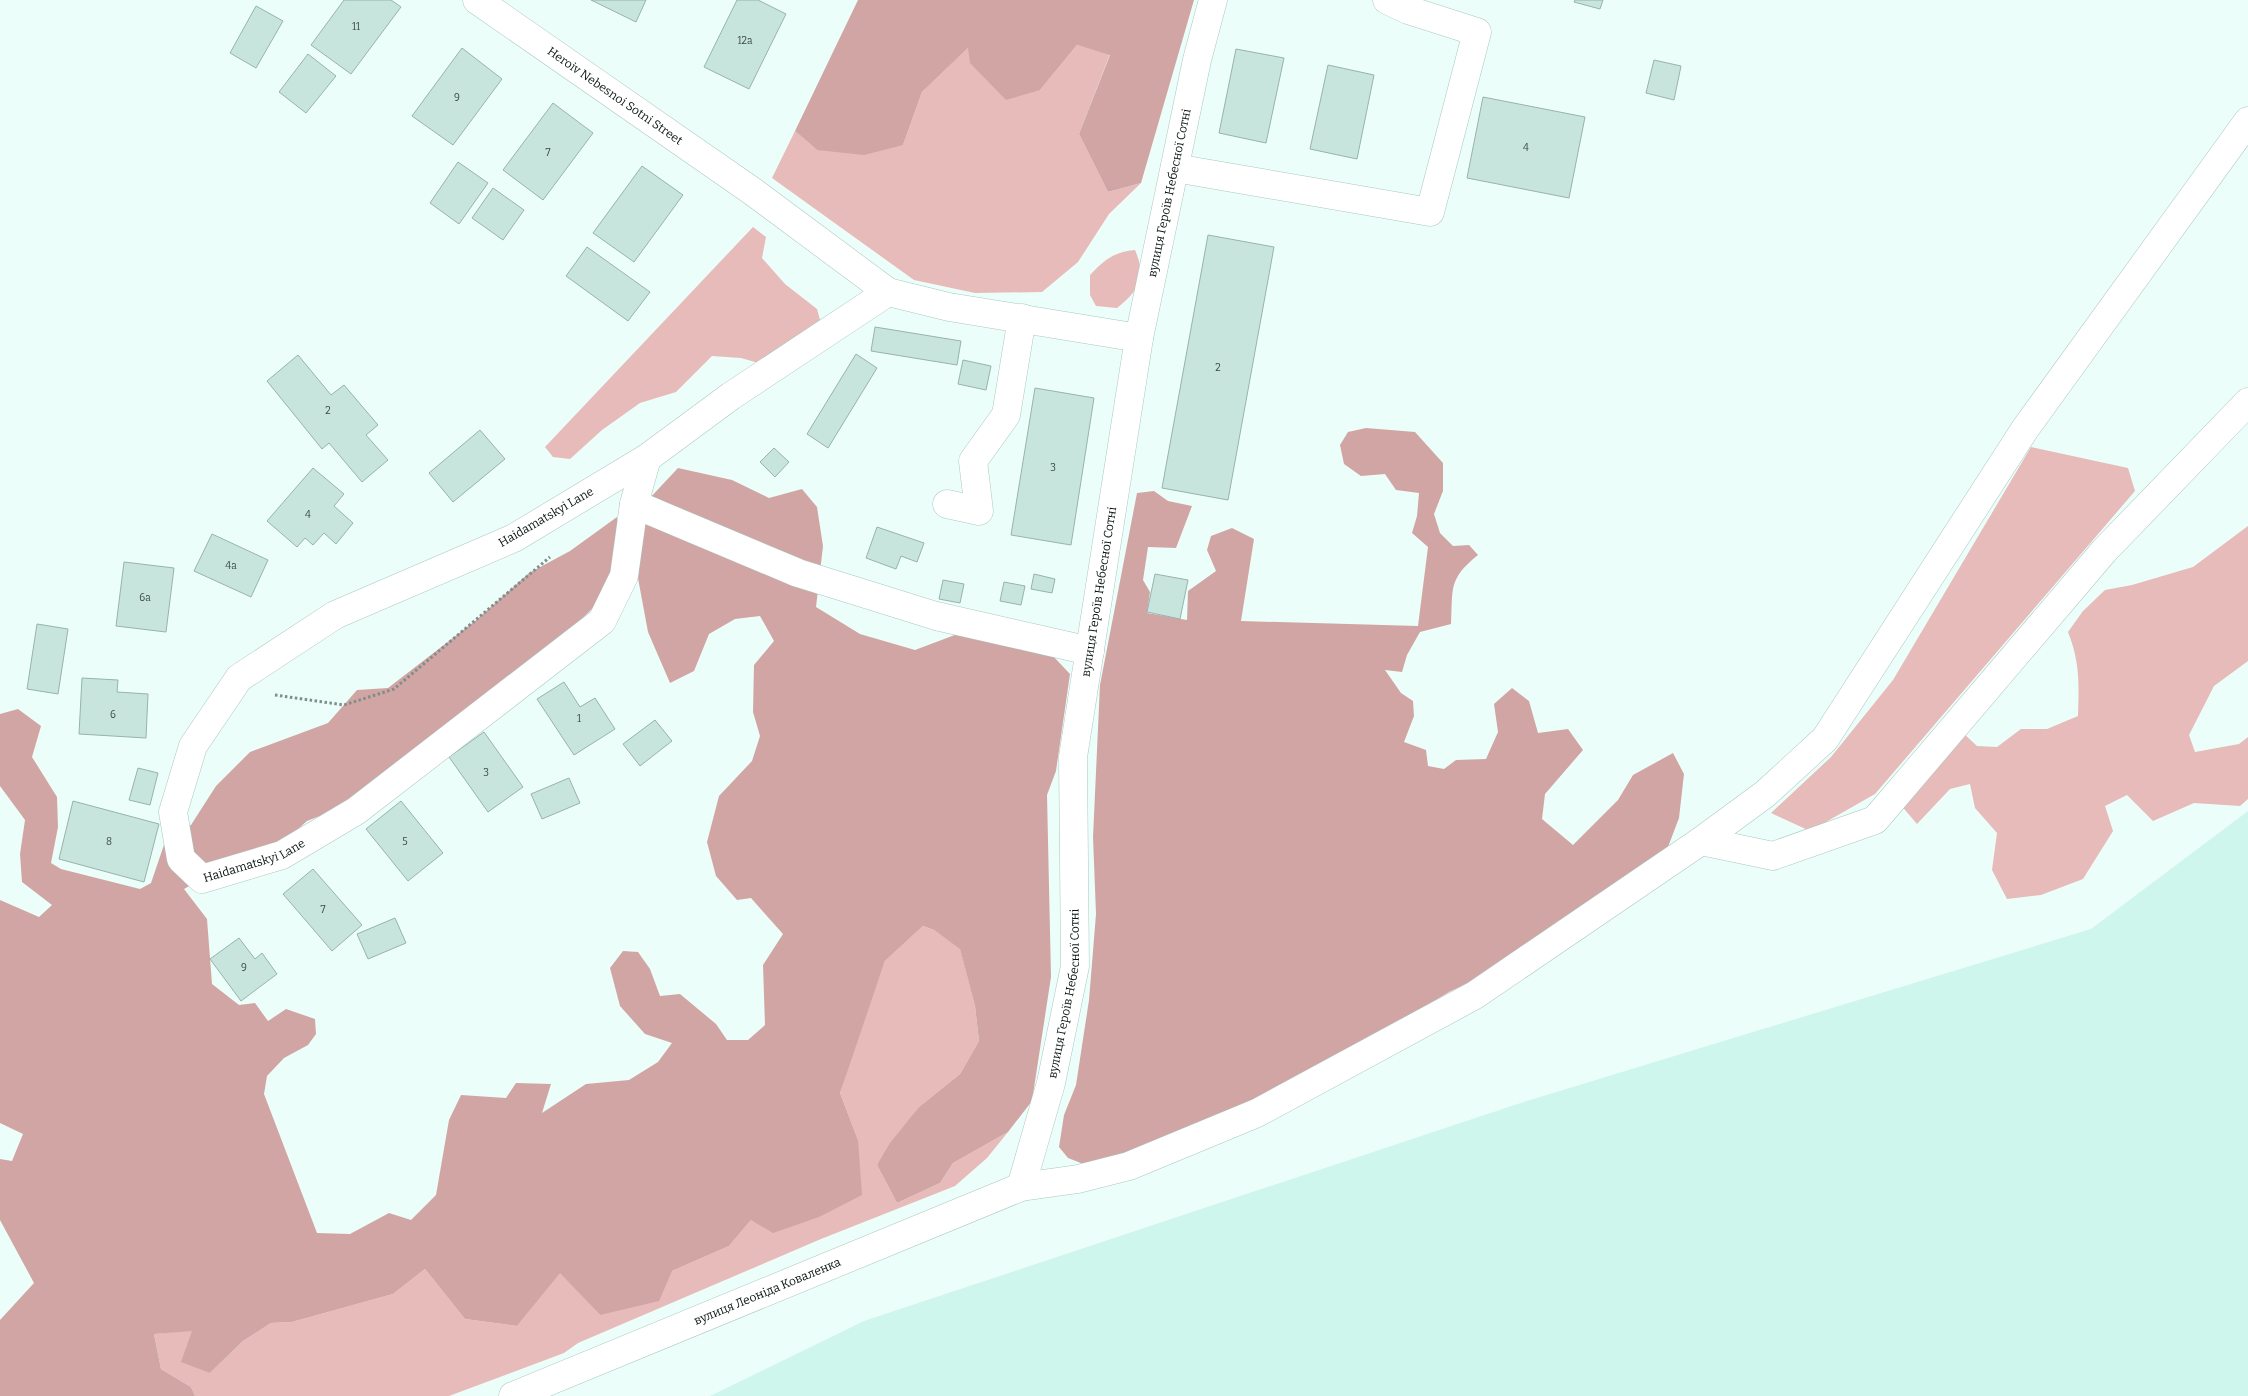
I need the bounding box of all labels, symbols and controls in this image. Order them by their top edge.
house number: 11 [352,21,360,33]
house number: 12а [738,35,753,47]
street label: Heroiv Nebesnoi Sotni Street [545,44,686,148]
house number: 9 [454,92,460,104]
street label: вулиця Героїв Небесної Сотні [1145,107,1194,278]
house number: 4 [1523,142,1529,154]
house number: 7 [545,147,551,159]
house number: 2 [1215,362,1221,374]
house number: 2 [325,405,331,417]
house number: 3 [1050,462,1056,474]
street label: Haidamatskyi Lane [496,484,596,550]
street label: вулиця Героїв Небесної Сотні [1079,505,1119,678]
house number: 4 [305,509,311,521]
house number: 4а [225,560,237,572]
house number: 6а [139,592,151,604]
house number: 6 [110,709,116,721]
house number: 1 [577,713,581,725]
house number: 3 [483,767,489,779]
house number: 8 [106,836,112,848]
street label: Haidamatskyi Lane [202,836,308,885]
house number: 5 [402,836,408,848]
house number: 7 [320,904,326,916]
street label: вулиця Героїв Небесної Сотні [1045,908,1082,1080]
house number: 9 [241,962,247,974]
street label: вулиця Леоніда Коваленка [692,1255,843,1328]

